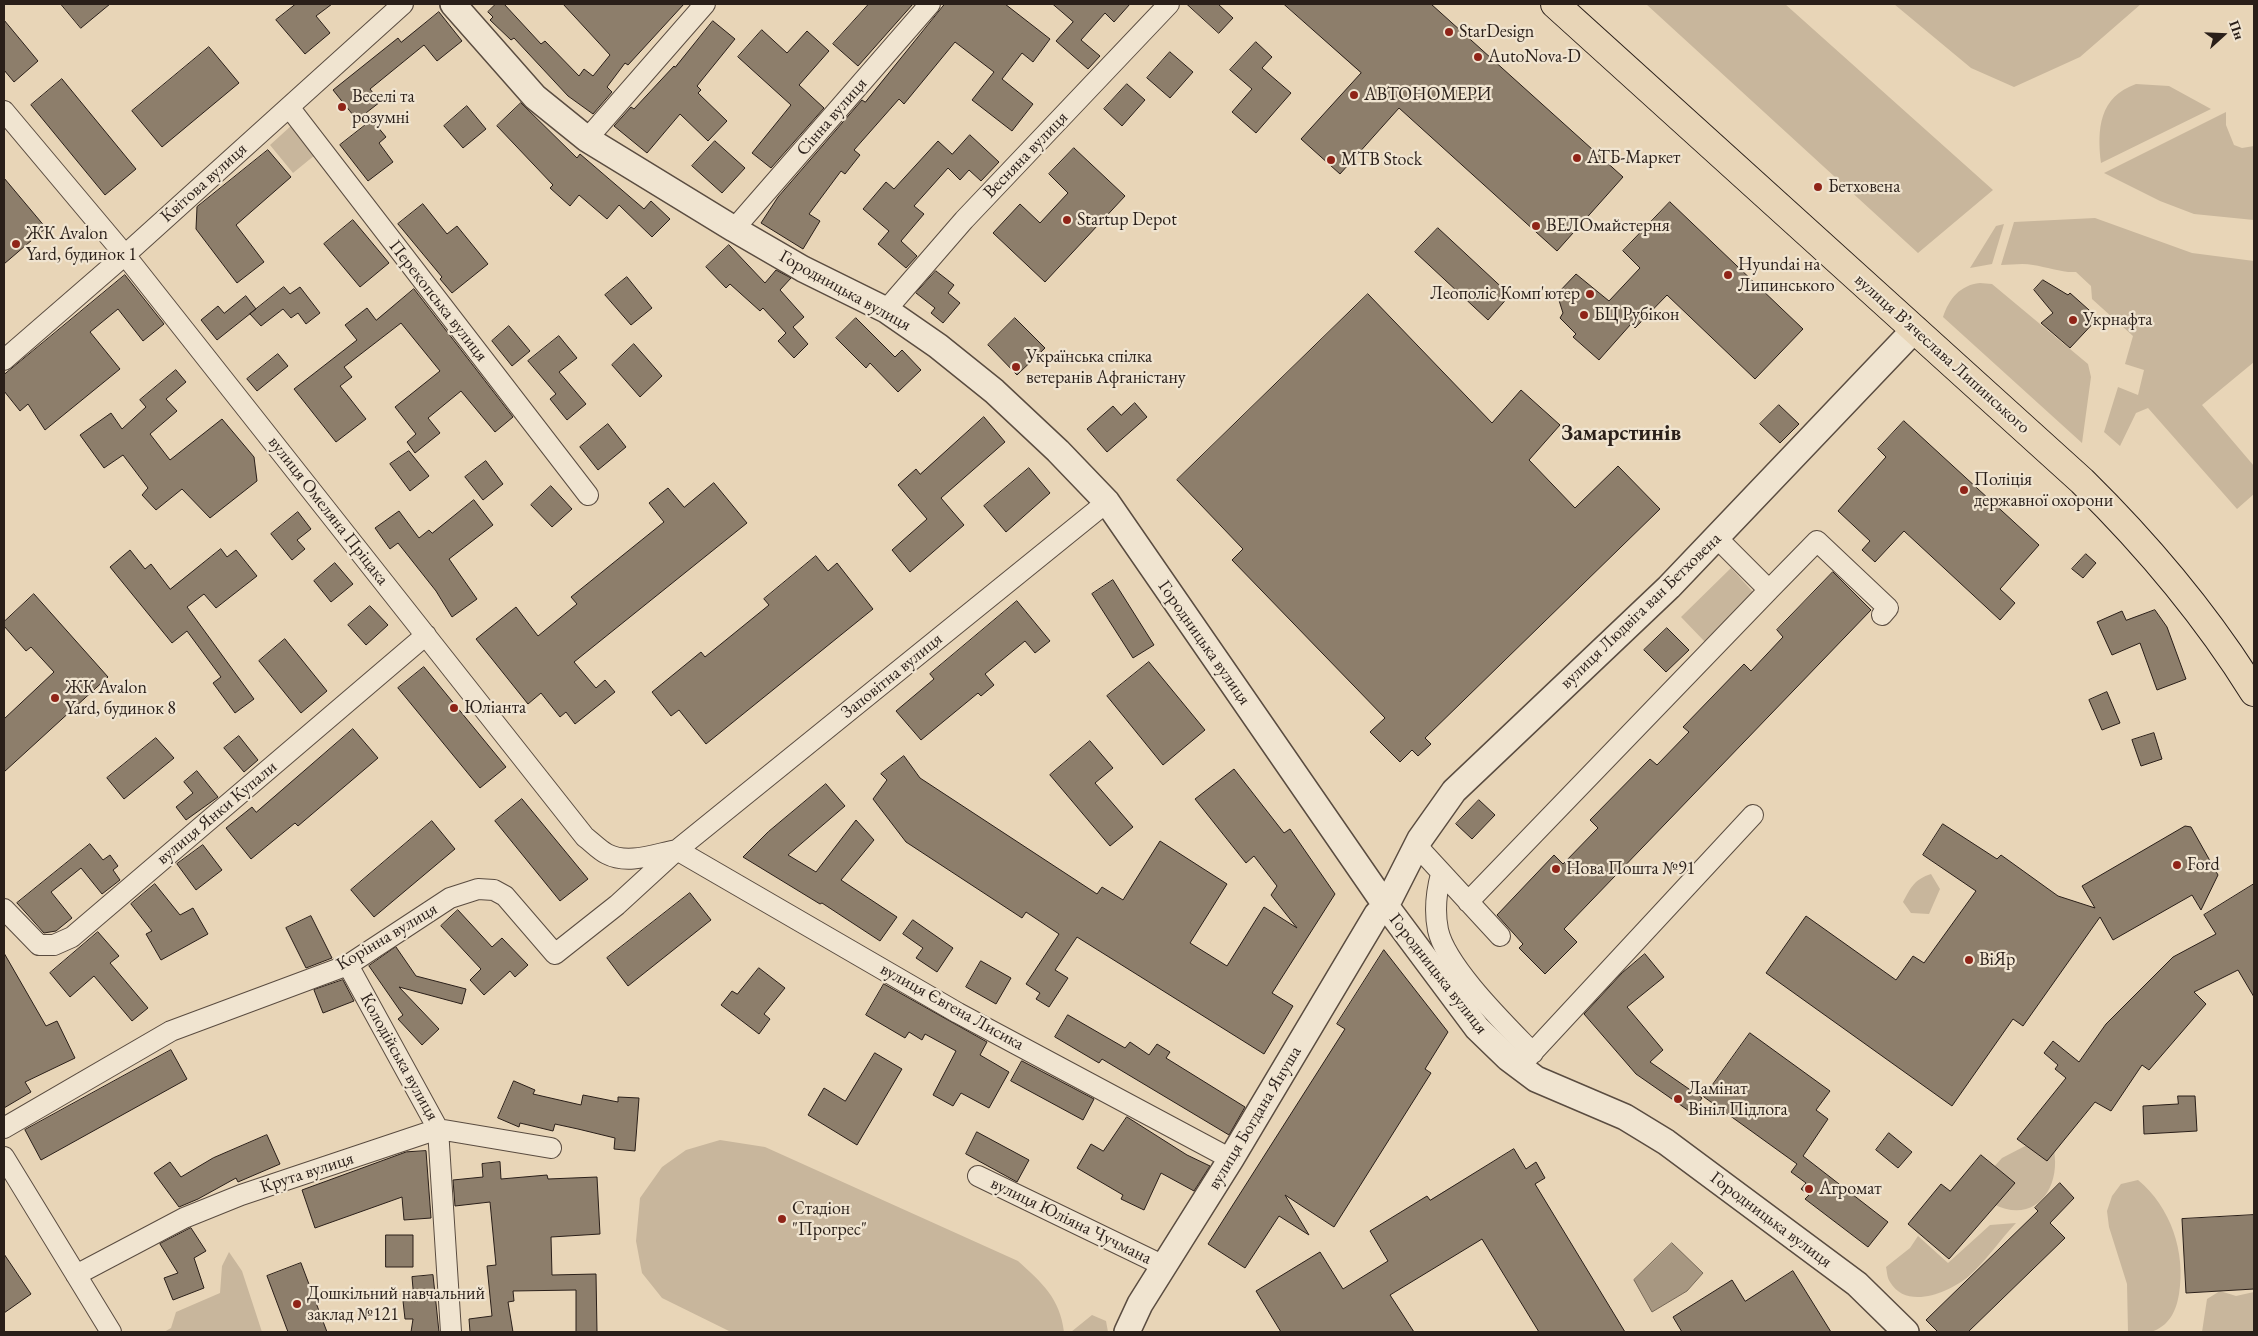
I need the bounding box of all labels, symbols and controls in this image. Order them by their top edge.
north arrow [2198,10,2248,60]
text: Пн [2225,18,2249,42]
place label: StarDesign [1459,21,1534,43]
marker: StarDesign [1443,26,1455,38]
place label: AutoNova-D [1488,46,1581,68]
marker: AutoNova-D [1472,51,1484,63]
street label: Сінна вулиця [792,73,872,161]
place label: АВТОНОМЕРИ [1364,84,1491,106]
place label: Веселі та розумні [352,86,415,128]
marker: АВТОНОМЕРИ [1348,89,1360,101]
marker: Веселі та розумні [336,101,348,113]
street label: Весняна вулиця [979,107,1073,203]
street label: Квітова вулиця [156,139,252,227]
place label: АТБ-Маркет [1587,147,1680,169]
place label: MTB Stock [1341,149,1422,171]
marker: АТБ-Маркет [1571,152,1583,164]
marker: MTB Stock [1325,154,1337,166]
place label: Бетховена [1828,176,1900,198]
marker: Бетховена [1812,181,1824,193]
place label: Startup Depot [1077,209,1177,231]
marker: Startup Depot [1061,214,1073,226]
place label: ВЕЛОмайстерня [1546,215,1670,237]
marker: ВЕЛОмайстерня [1530,220,1542,232]
place label: ЖК Avalon Yard, будинок 1 [26,223,137,266]
street label: Перекопська вулиця [384,236,492,366]
marker: ЖК Avalon Yard, будинок 1 [10,238,22,250]
street label: Городницька вулиця [775,246,915,336]
place label: Hyundai на Липинського [1738,254,1835,296]
marker: Hyundai на Липинського [1722,269,1734,281]
street label: вулиця Вʼячеслава Липинського [1850,269,2034,439]
place label: Леополіс Комп'ютер [1430,283,1580,305]
marker: Леополіс Комп'ютер [1584,288,1596,300]
place label: БЦ Рубікон [1594,304,1679,326]
marker: БЦ Рубікон [1578,309,1590,321]
place label: Укрнафта [2083,309,2152,331]
marker: Укрнафта [2067,314,2079,326]
place label: Українська спілка ветеранів Афганістану [1026,346,1186,388]
marker: Українська спілка ветеранів Афганістану [1010,361,1022,373]
district label: Замарстинів [1561,421,1681,447]
street label: вулиця Омеляна Пріцака [263,432,393,590]
place label: Поліція державної охорони [1974,469,2113,512]
marker: Поліція державної охорони [1958,484,1970,496]
street label: вулиця Людвіга ван Бетховена [1556,528,1726,694]
street label: Городницька вулиця [1153,577,1255,709]
street label: Заповітна вулиця [837,629,947,723]
place label: ЖК Avalon Yard, будинок 8 [65,677,176,720]
marker: ЖК Avalon Yard, будинок 8 [49,692,61,704]
place label: Юліанта [464,697,526,719]
marker: Юліанта [448,702,460,714]
street label: вулиця Янки Купали [152,756,282,870]
place label: Ford [2187,854,2220,876]
place label: Нова Пошта №91 [1566,858,1695,880]
marker: Ford [2171,859,2183,871]
marker: Нова Пошта №91 [1550,863,1562,875]
street label: Корінна вулиця [333,898,441,976]
street label: Городницька вулиця [1384,909,1492,1039]
place label: ВіЯр [1979,949,2015,971]
marker: ВіЯр [1963,954,1975,966]
street label: вулиця Євгена Лисика [876,958,1028,1056]
street label: Колодійська вулиця [355,989,443,1125]
street label: вулиця Богдана Януша [1204,1042,1306,1194]
place label: Ламінат Вініл Підлога [1688,1078,1788,1120]
marker: Ламінат Вініл Підлога [1672,1093,1684,1105]
street label: Крута вулиця [257,1148,357,1198]
street label: Городницька вулиця [1706,1167,1836,1273]
street label: вулиця Юліяна Чучмана [987,1173,1155,1269]
place label: Агромат [1819,1178,1882,1200]
marker: Агромат [1803,1183,1815,1195]
place label: Стадіон "Прогрес" [792,1198,867,1240]
marker: Стадіон "Прогрес" [776,1213,788,1225]
place label: Дошкільний навчальний заклад №121 [307,1283,485,1326]
marker: Дошкільний навчальний заклад №121 [291,1298,303,1310]

